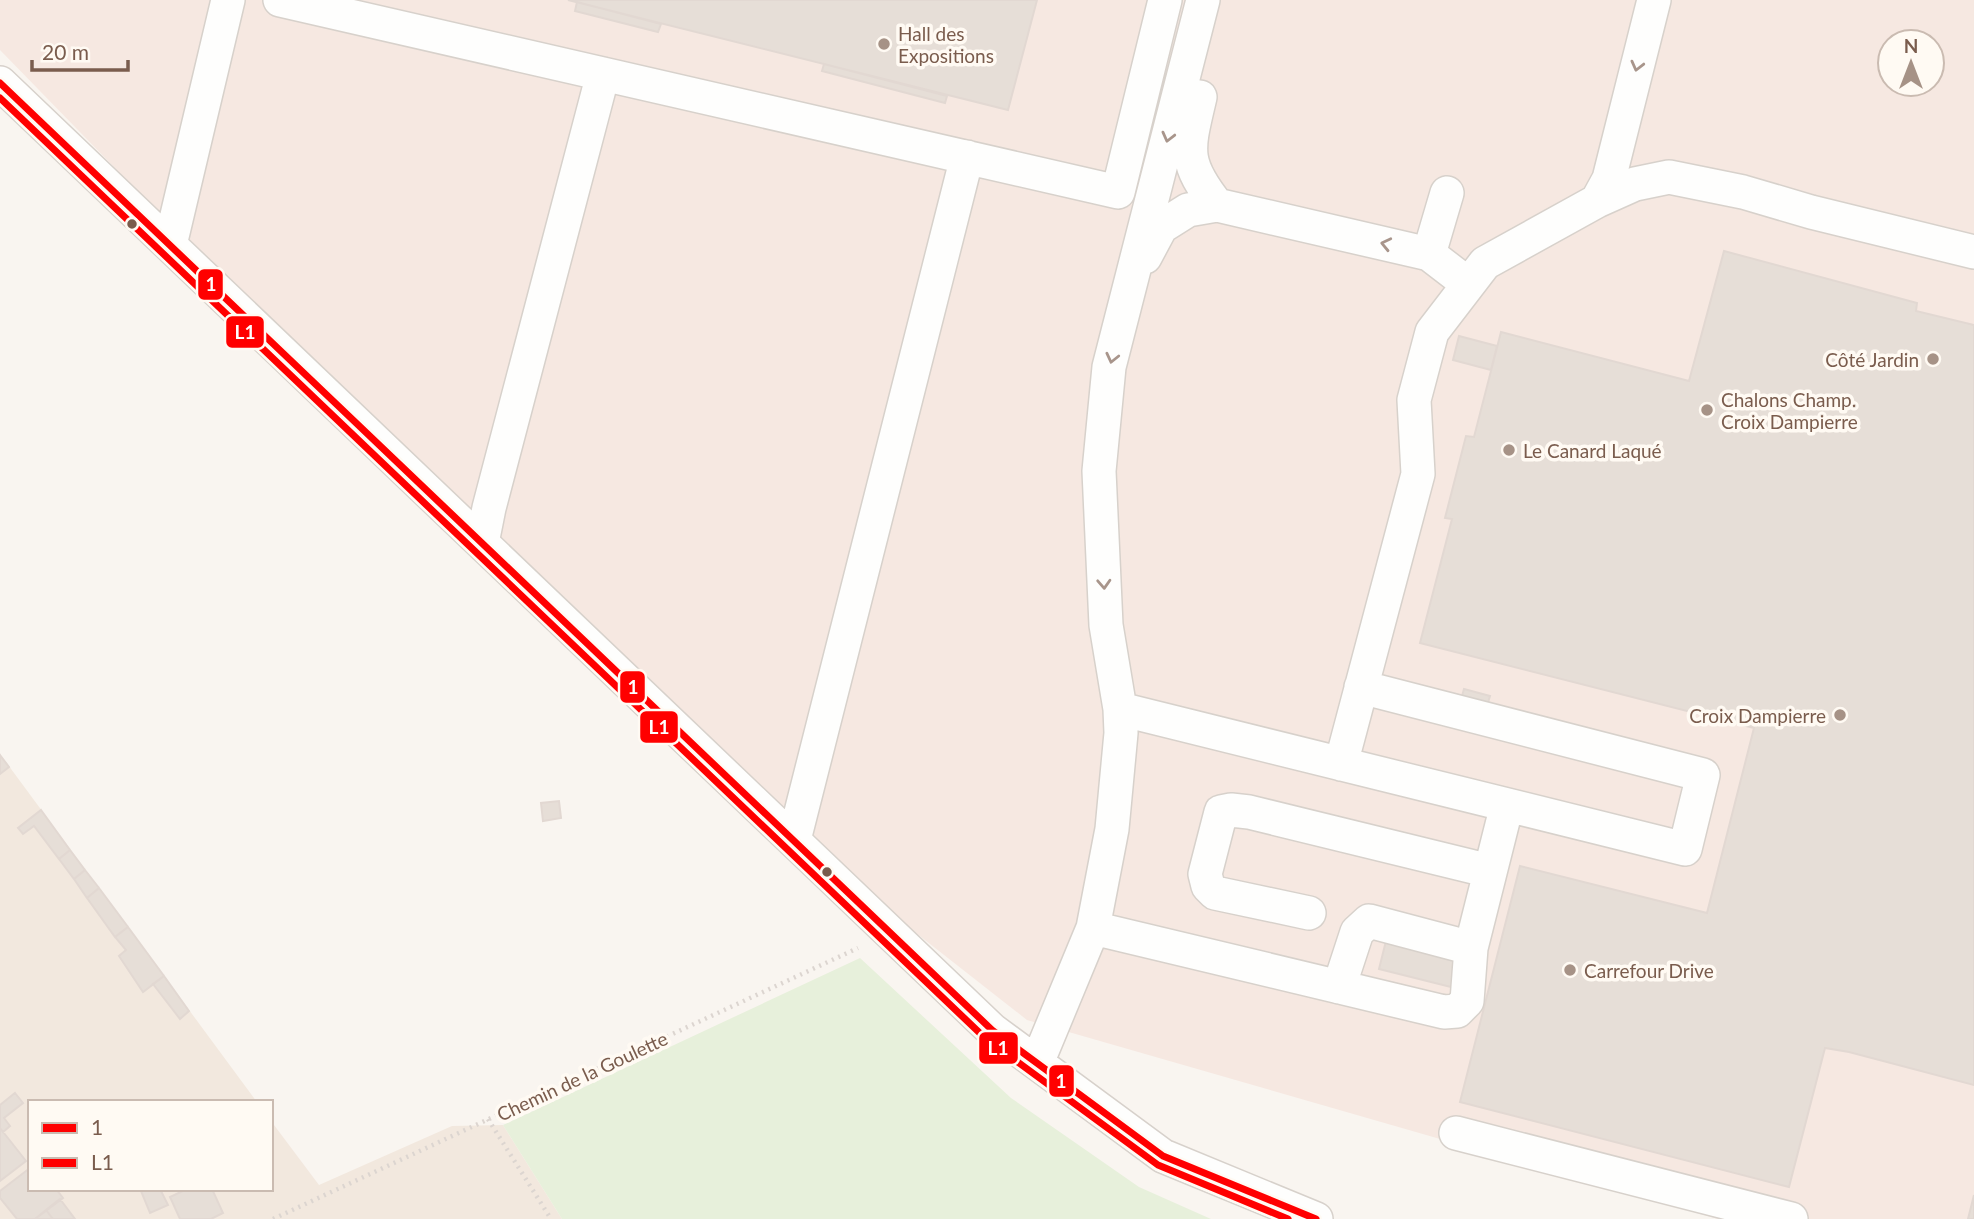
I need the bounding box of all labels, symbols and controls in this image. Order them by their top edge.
place label: Hall des Expositions [898,22,994,67]
scale bar [32,28,128,72]
north arrow [1876,28,1946,98]
text: N [1904,34,1918,57]
marker: Hall des Expositions [876,36,892,52]
text: 20 m [42,39,89,64]
one-way arrow [1631,60,1645,72]
one-way arrow [1162,131,1176,143]
unlabelled marker [125,217,139,231]
one-way arrow [1380,238,1392,252]
line badge: 1 [197,268,224,301]
text: 1 [205,272,217,295]
line badge: L1 [225,315,265,349]
text: L1 [235,320,255,343]
place label: Côté Jardin [1825,348,1919,371]
marker: Côté Jardin [1925,351,1941,367]
one-way arrow [1106,352,1120,364]
place label: Chalons Champ. Croix Dampierre [1721,388,1858,433]
marker: Chalons Champ. Croix Dampierre [1699,402,1715,418]
place label: Le Canard Laqué [1523,439,1662,462]
marker: Le Canard Laqué [1501,442,1517,458]
one-way arrow [1096,579,1111,590]
line badge: 1 [619,670,646,704]
text: 1 [627,675,639,698]
place label: Croix Dampierre [1689,704,1826,727]
marker: Croix Dampierre [1832,707,1848,723]
line badge: L1 [639,710,679,744]
text: L1 [649,715,669,738]
unlabelled marker [820,865,834,879]
place label: Carrefour Drive [1584,959,1714,982]
marker: Carrefour Drive [1562,962,1578,978]
street label: Chemin de la Goulette [493,1026,671,1126]
line badge: L1 [978,1031,1019,1065]
text: L1 [988,1036,1008,1059]
line badge: 1 [1048,1064,1075,1098]
text: 1 [1055,1069,1067,1092]
legend [28,1100,273,1191]
text: 1 [91,1114,103,1139]
text: L1 [91,1149,114,1174]

